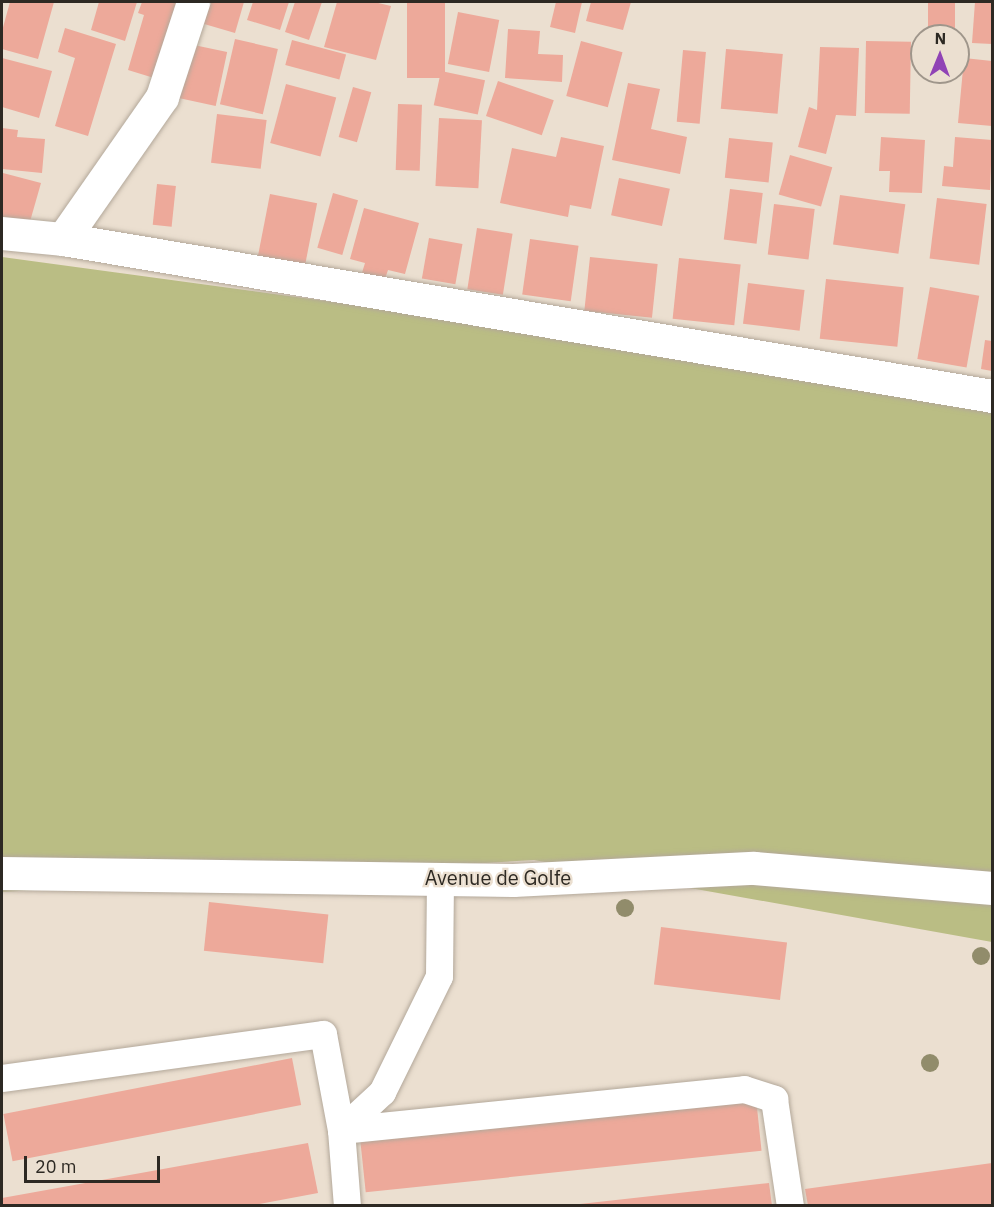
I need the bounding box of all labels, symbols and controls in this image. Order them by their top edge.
north arrow [910,24,970,84]
text: N [934,28,946,48]
street label: Avenue de Golfe [425,865,571,889]
scale bar [27,1144,164,1182]
text: 20 m [35,1155,77,1178]

